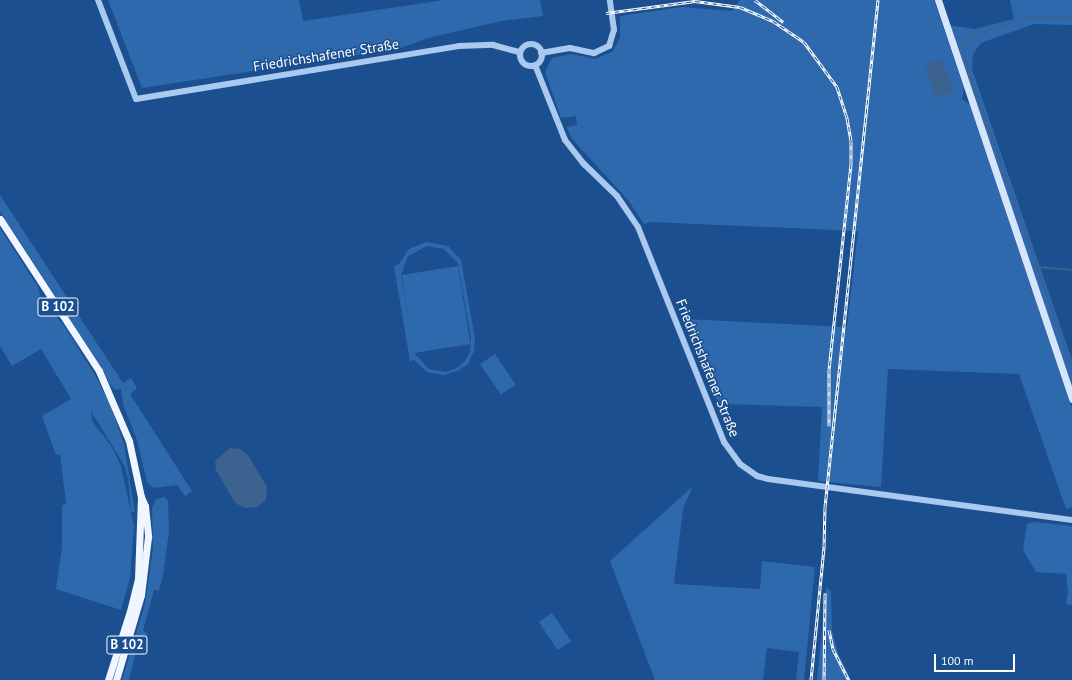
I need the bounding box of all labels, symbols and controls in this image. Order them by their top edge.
street label: Friedrichshafener Straße [252,35,400,75]
road number: B 102 [37,296,79,318]
street label: Friedrichshafener Straße [673,297,743,439]
road number: B 102 [106,634,148,656]
scale bar [936,646,1017,672]
text: 100 m [941,653,974,668]

